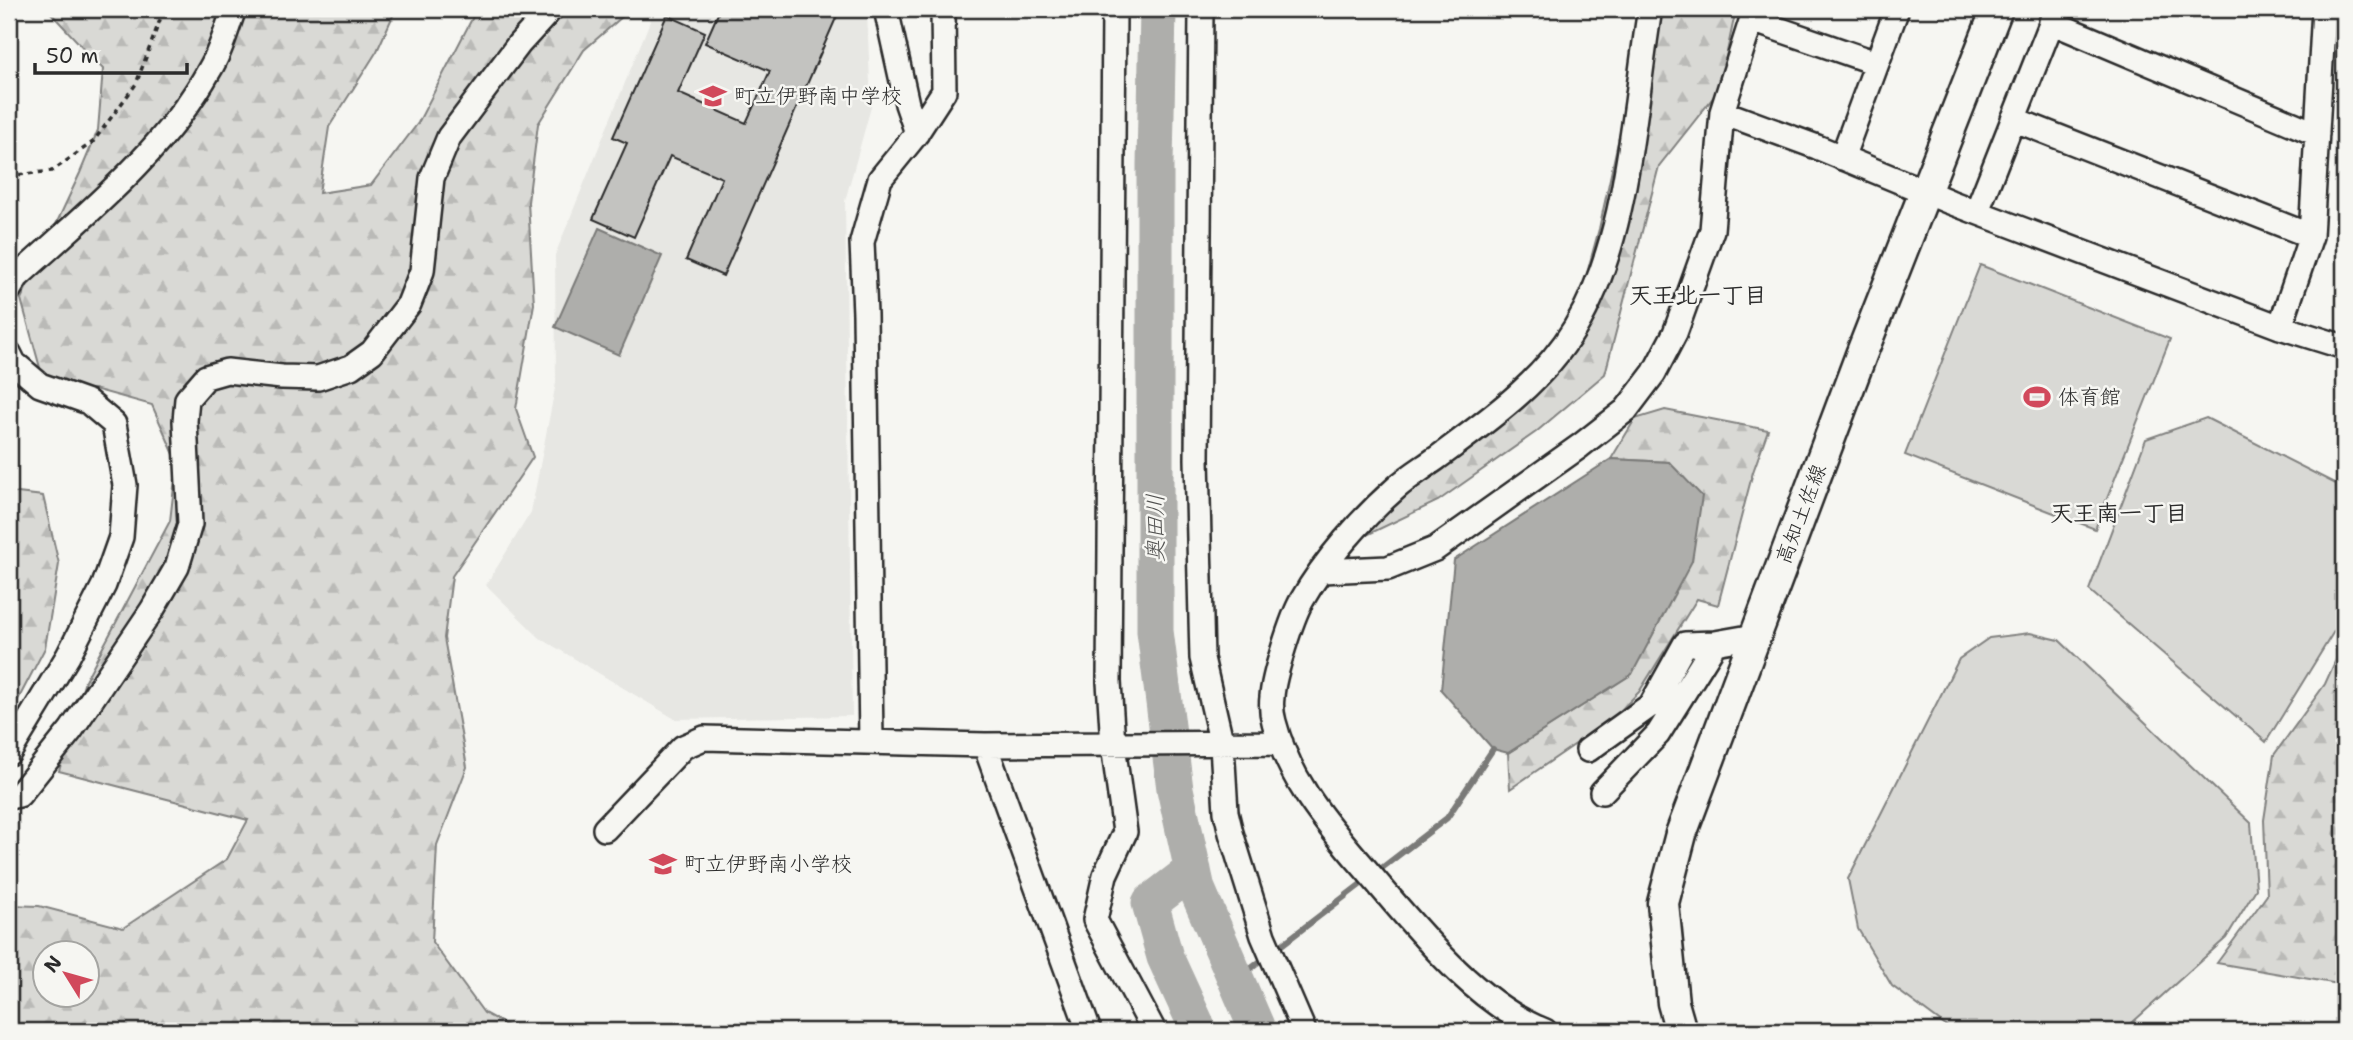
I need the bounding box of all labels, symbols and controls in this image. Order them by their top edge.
scale bar [35,32,187,76]
text: 50 m [46,42,99,70]
school or university icon: 町立伊野南中学校 [698,81,728,111]
place label: 町立伊野南中学校 [734,82,902,110]
district label: 天王北一丁目 [1629,280,1767,310]
sports icon: 体育館 [2022,382,2052,412]
place label: 体育館 [2058,383,2121,411]
street label: 高知土佐線 [1769,460,1833,568]
water label: 奥田川 [1140,494,1170,563]
district label: 天王南一丁目 [2050,498,2188,528]
school or university icon: 町立伊野南小学校 [648,849,678,879]
place label: 町立伊野南小学校 [684,850,852,878]
north arrow [32,939,102,1009]
text: N [38,951,67,978]

